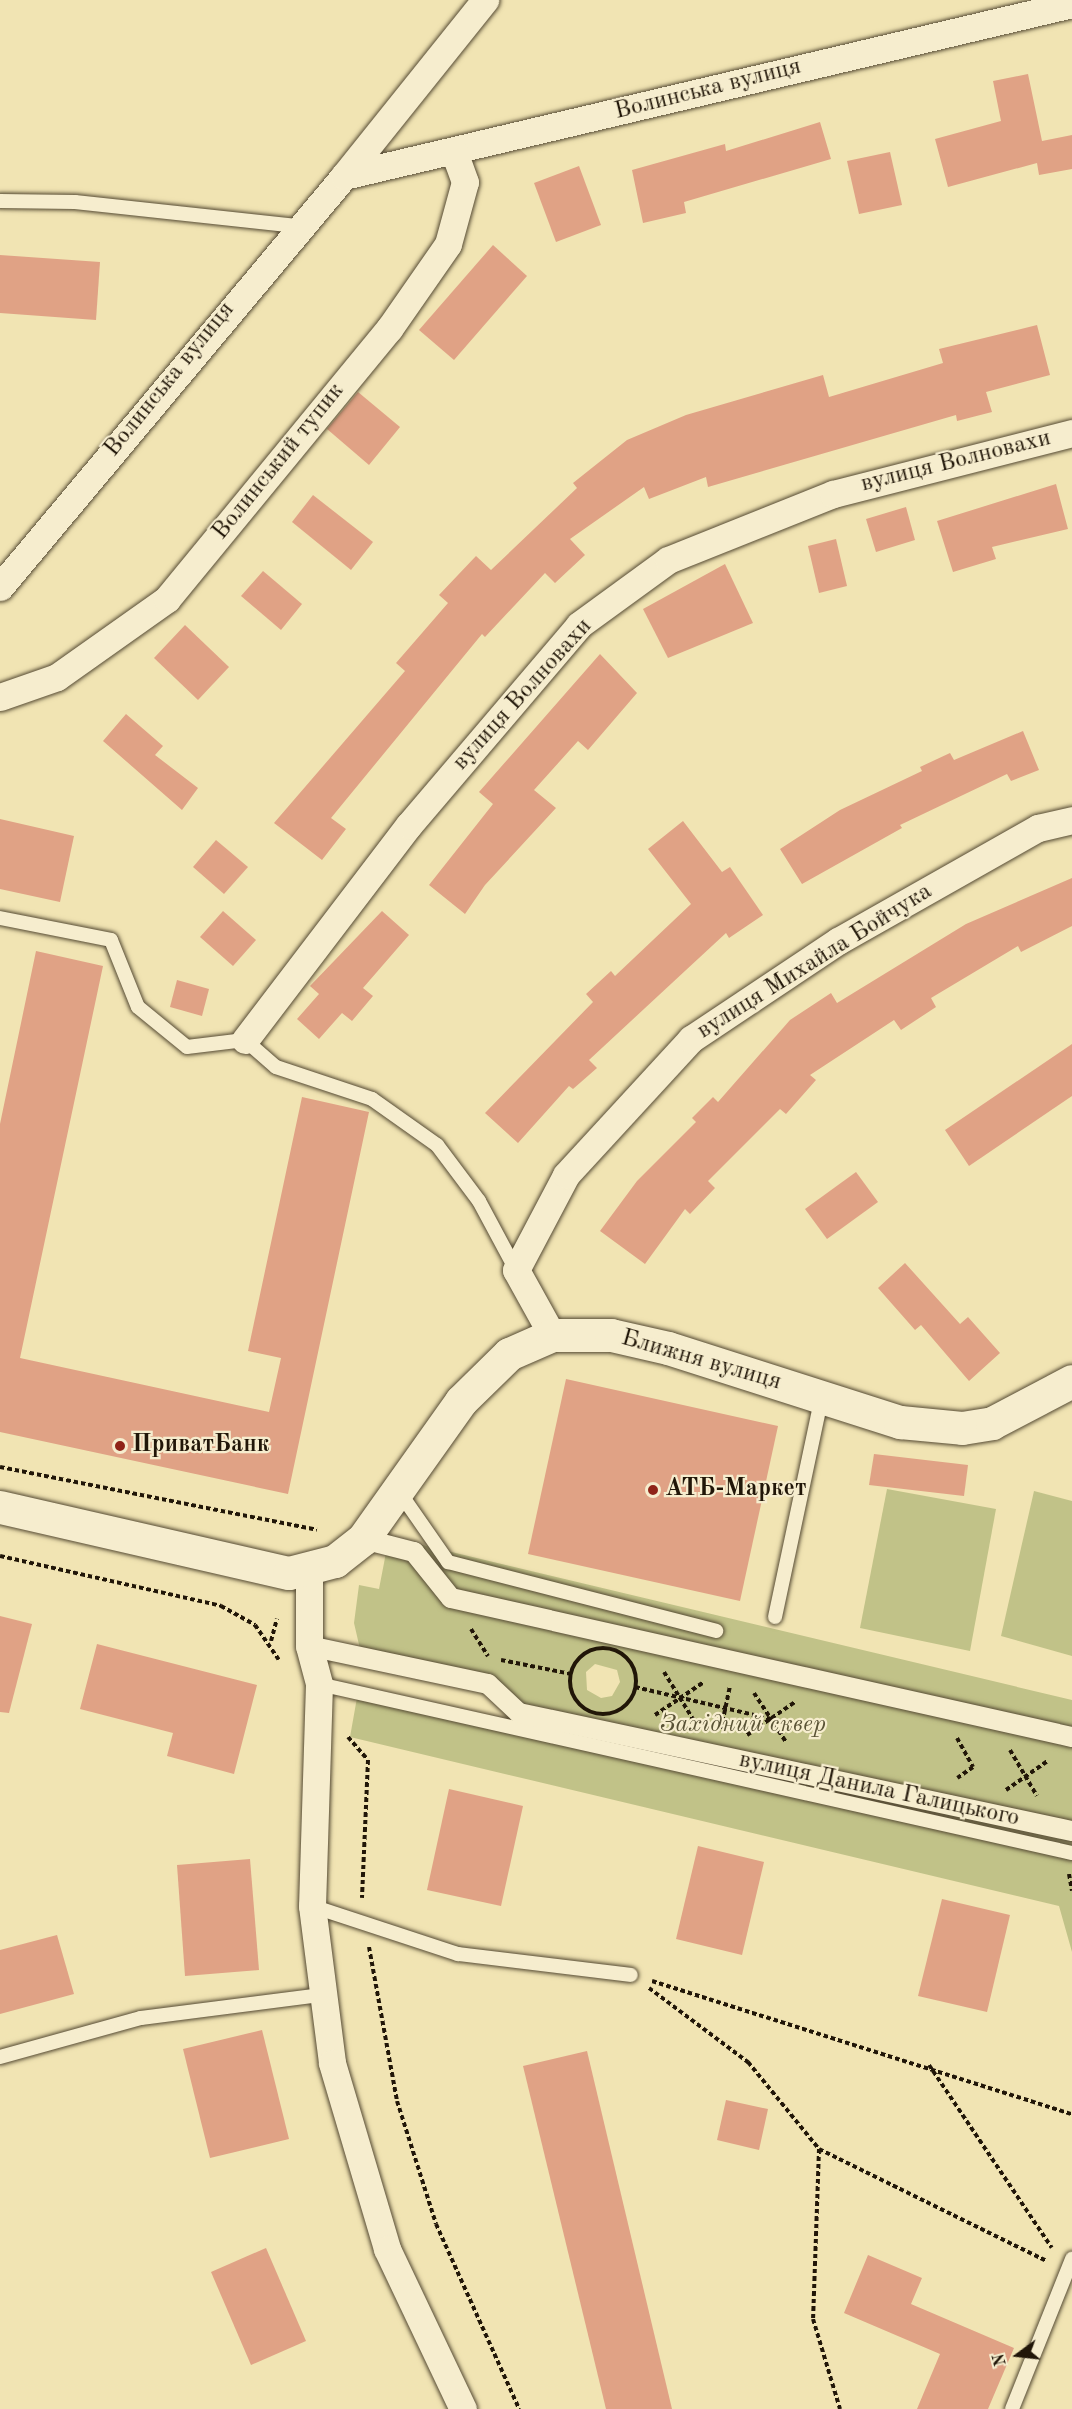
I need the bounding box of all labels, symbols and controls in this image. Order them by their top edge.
street label: Волинська вулиця [612,53,804,127]
street label: Волинська вулиця [99,297,241,463]
street label: Волинський тупик [207,378,351,546]
street label: вулиця Волновахи [858,424,1054,500]
street label: вулиця Волновахи [447,613,599,777]
street label: вулиця Михайла Бойчука [692,878,938,1046]
street label: Ближня вулиця [618,1324,784,1398]
place label: ПриватБанк [132,1432,269,1460]
marker: ПриватБанк [113,1439,127,1453]
place label: АТБ-Маркет [665,1476,807,1504]
marker: АТБ-Маркет [646,1483,660,1497]
park label: Західний сквер [660,1712,826,1740]
street label: вулиця Данила Галицького [736,1746,1022,1834]
north arrow [988,2325,1048,2385]
text: N [991,2352,1010,2368]

